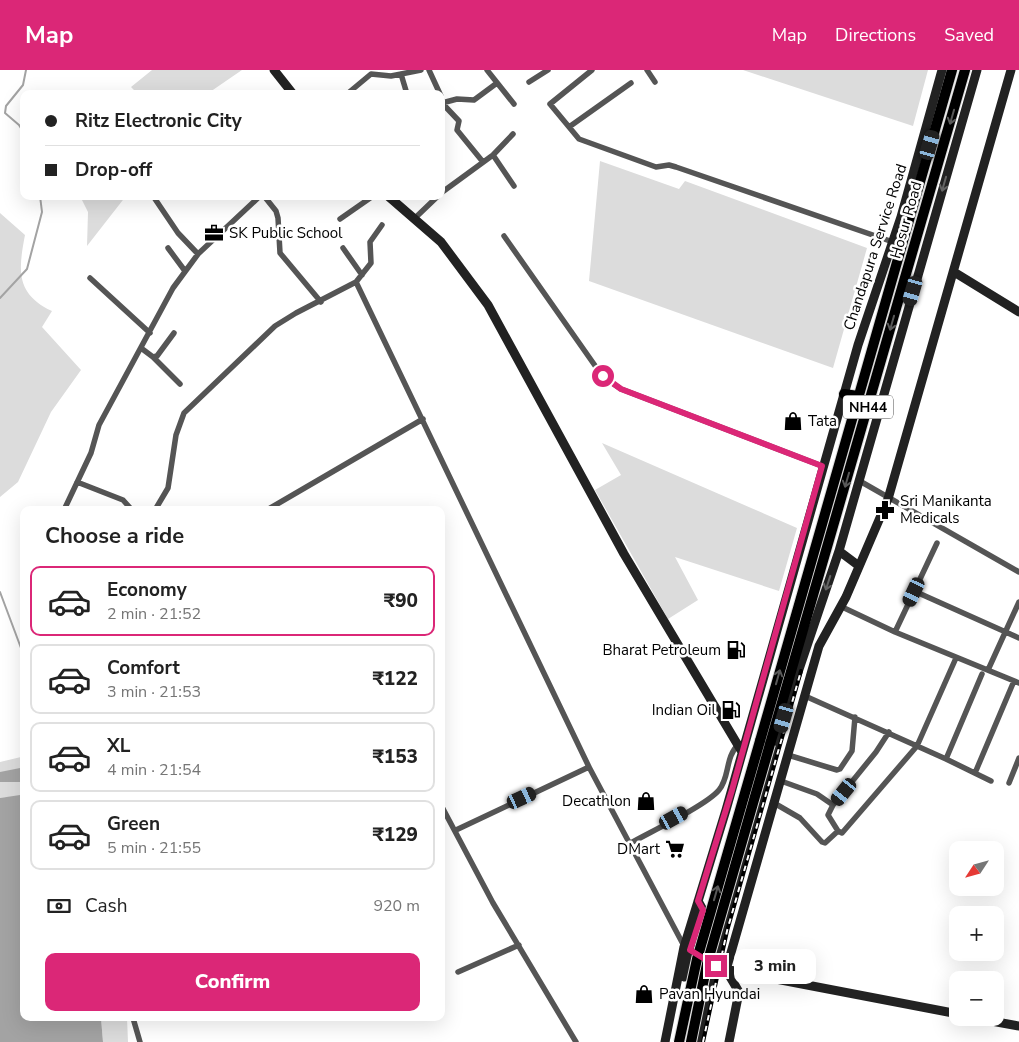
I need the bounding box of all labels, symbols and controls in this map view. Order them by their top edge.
text: Map [25,19,73,51]
text: Map [772,23,807,47]
text: Directions [835,23,916,47]
text: Saved [944,23,994,47]
text: Ritz Electronic City [75,108,242,134]
one-way arrow [946,108,956,124]
car [918,129,941,161]
text: Drop-off [75,157,152,183]
street label: Chandapura Service Road [839,161,911,333]
one-way arrow [938,176,948,192]
street label: Hosur Road [885,179,927,261]
office icon: SK Public School [203,222,225,244]
place label: SK Public School [229,223,343,243]
car [901,275,924,307]
one-way arrow [887,315,897,331]
route start [592,365,614,387]
road number: NH44 [843,396,893,418]
shop icon: Tata [782,410,804,432]
place label: Tata [808,411,837,431]
one-way arrow [842,471,852,487]
place label: Sri Manikanta Medicals [900,491,992,528]
pharmacy icon: Sri Manikanta Medicals [874,499,896,521]
text: Choose a ride [45,521,184,551]
one-way arrow [823,574,833,590]
car [900,575,927,609]
text: Economy [107,577,187,603]
icon: car [47,579,92,624]
text: ₹90 [384,588,418,614]
text: 2 min · 21:52 [107,603,201,625]
fuel station icon: Bharat Petroleum [725,639,747,661]
place label: Bharat Petroleum [602,640,721,660]
text: Comfort [107,655,180,681]
icon: car [47,657,92,702]
text: ₹122 [372,666,418,692]
one-way arrow [773,670,783,686]
text: 3 min · 21:53 [107,681,201,703]
fuel station icon: Indian Oil [720,699,742,721]
place label: Indian Oil [652,700,717,720]
car [772,702,795,734]
text: XL [107,733,130,759]
icon: car [47,735,92,780]
text: ₹153 [372,744,418,770]
text: 4 min · 21:54 [107,759,201,781]
car [828,776,859,808]
car [505,785,538,811]
shop icon: Decathlon [635,790,657,812]
place label: Decathlon [562,791,631,811]
car [657,804,690,832]
text: Green [107,811,160,837]
icon: car [47,813,92,858]
text: ₹129 [372,822,418,848]
text: 5 min · 21:55 [107,837,201,859]
supermarket icon: DMart [664,838,686,860]
place label: DMart [617,839,661,859]
north arrow [949,841,1004,896]
map controls [949,841,1004,1026]
one-way arrow [711,885,721,901]
icon: cash [45,892,73,920]
text: Cash [85,893,127,919]
text: 920 m [373,895,420,917]
button: + [949,906,1004,961]
callout: 3 min [734,948,816,984]
button: Confirm [45,953,420,1011]
route end [705,955,727,977]
text: 3 min [754,955,796,977]
button: − [949,971,1004,1026]
shop icon: Pavan Hyundai [633,983,655,1005]
place label: Pavan Hyundai [659,984,760,1004]

